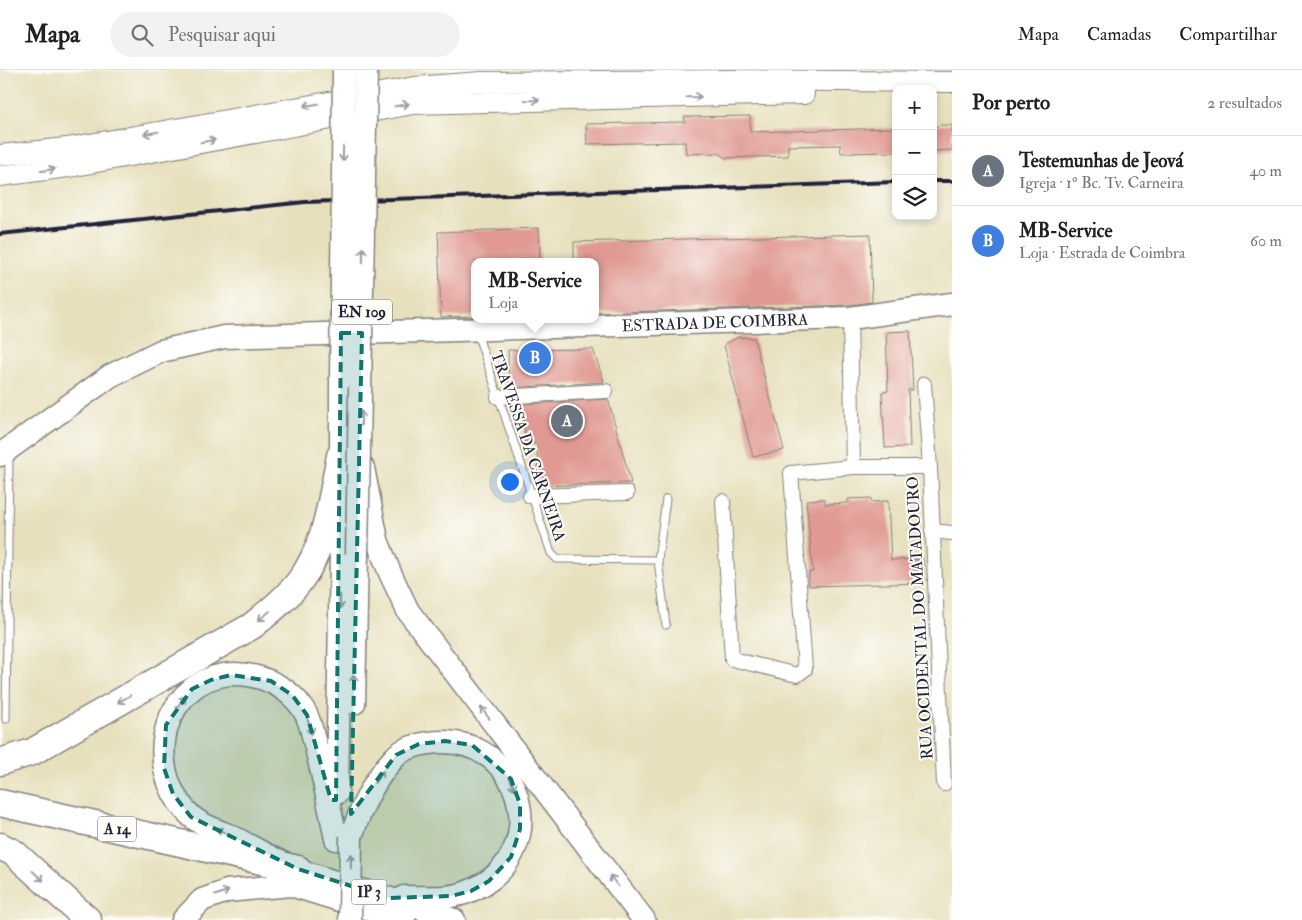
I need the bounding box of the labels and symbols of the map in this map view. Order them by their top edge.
one-way arrow [686,92,702,101]
one-way arrow [523,95,539,105]
one-way arrow [394,100,410,110]
one-way arrow [304,101,320,111]
one-way arrow [144,129,160,139]
one-way arrow [200,136,216,146]
one-way arrow [338,145,348,161]
one-way arrow [40,165,56,175]
one-way arrow [358,247,368,264]
road number: EN 109 [332,300,392,324]
street label: ESTRADA DE COIMBRA [621,310,809,336]
pin: B [519,339,551,377]
street label: TRAVESSA DA CARNEIRA [487,348,571,544]
pin: A [551,402,583,440]
one-way arrow [356,410,366,426]
your location [497,469,523,495]
street label: RUA OCIDENTAL DO MATADOURO [903,476,937,760]
one-way arrow [336,594,345,610]
one-way arrow [258,611,271,622]
one-way arrow [350,675,359,691]
one-way arrow [117,694,132,704]
one-way arrow [176,696,187,709]
one-way arrow [480,707,491,720]
one-way arrow [306,719,316,735]
one-way arrow [374,771,385,784]
one-way arrow [507,776,517,791]
road number: A 14 [98,816,136,842]
one-way arrow [215,827,230,837]
one-way arrow [346,853,355,869]
one-way arrow [32,870,45,881]
one-way arrow [609,874,619,888]
road number: IP 3 [352,880,386,904]
one-way arrow [214,888,229,897]

